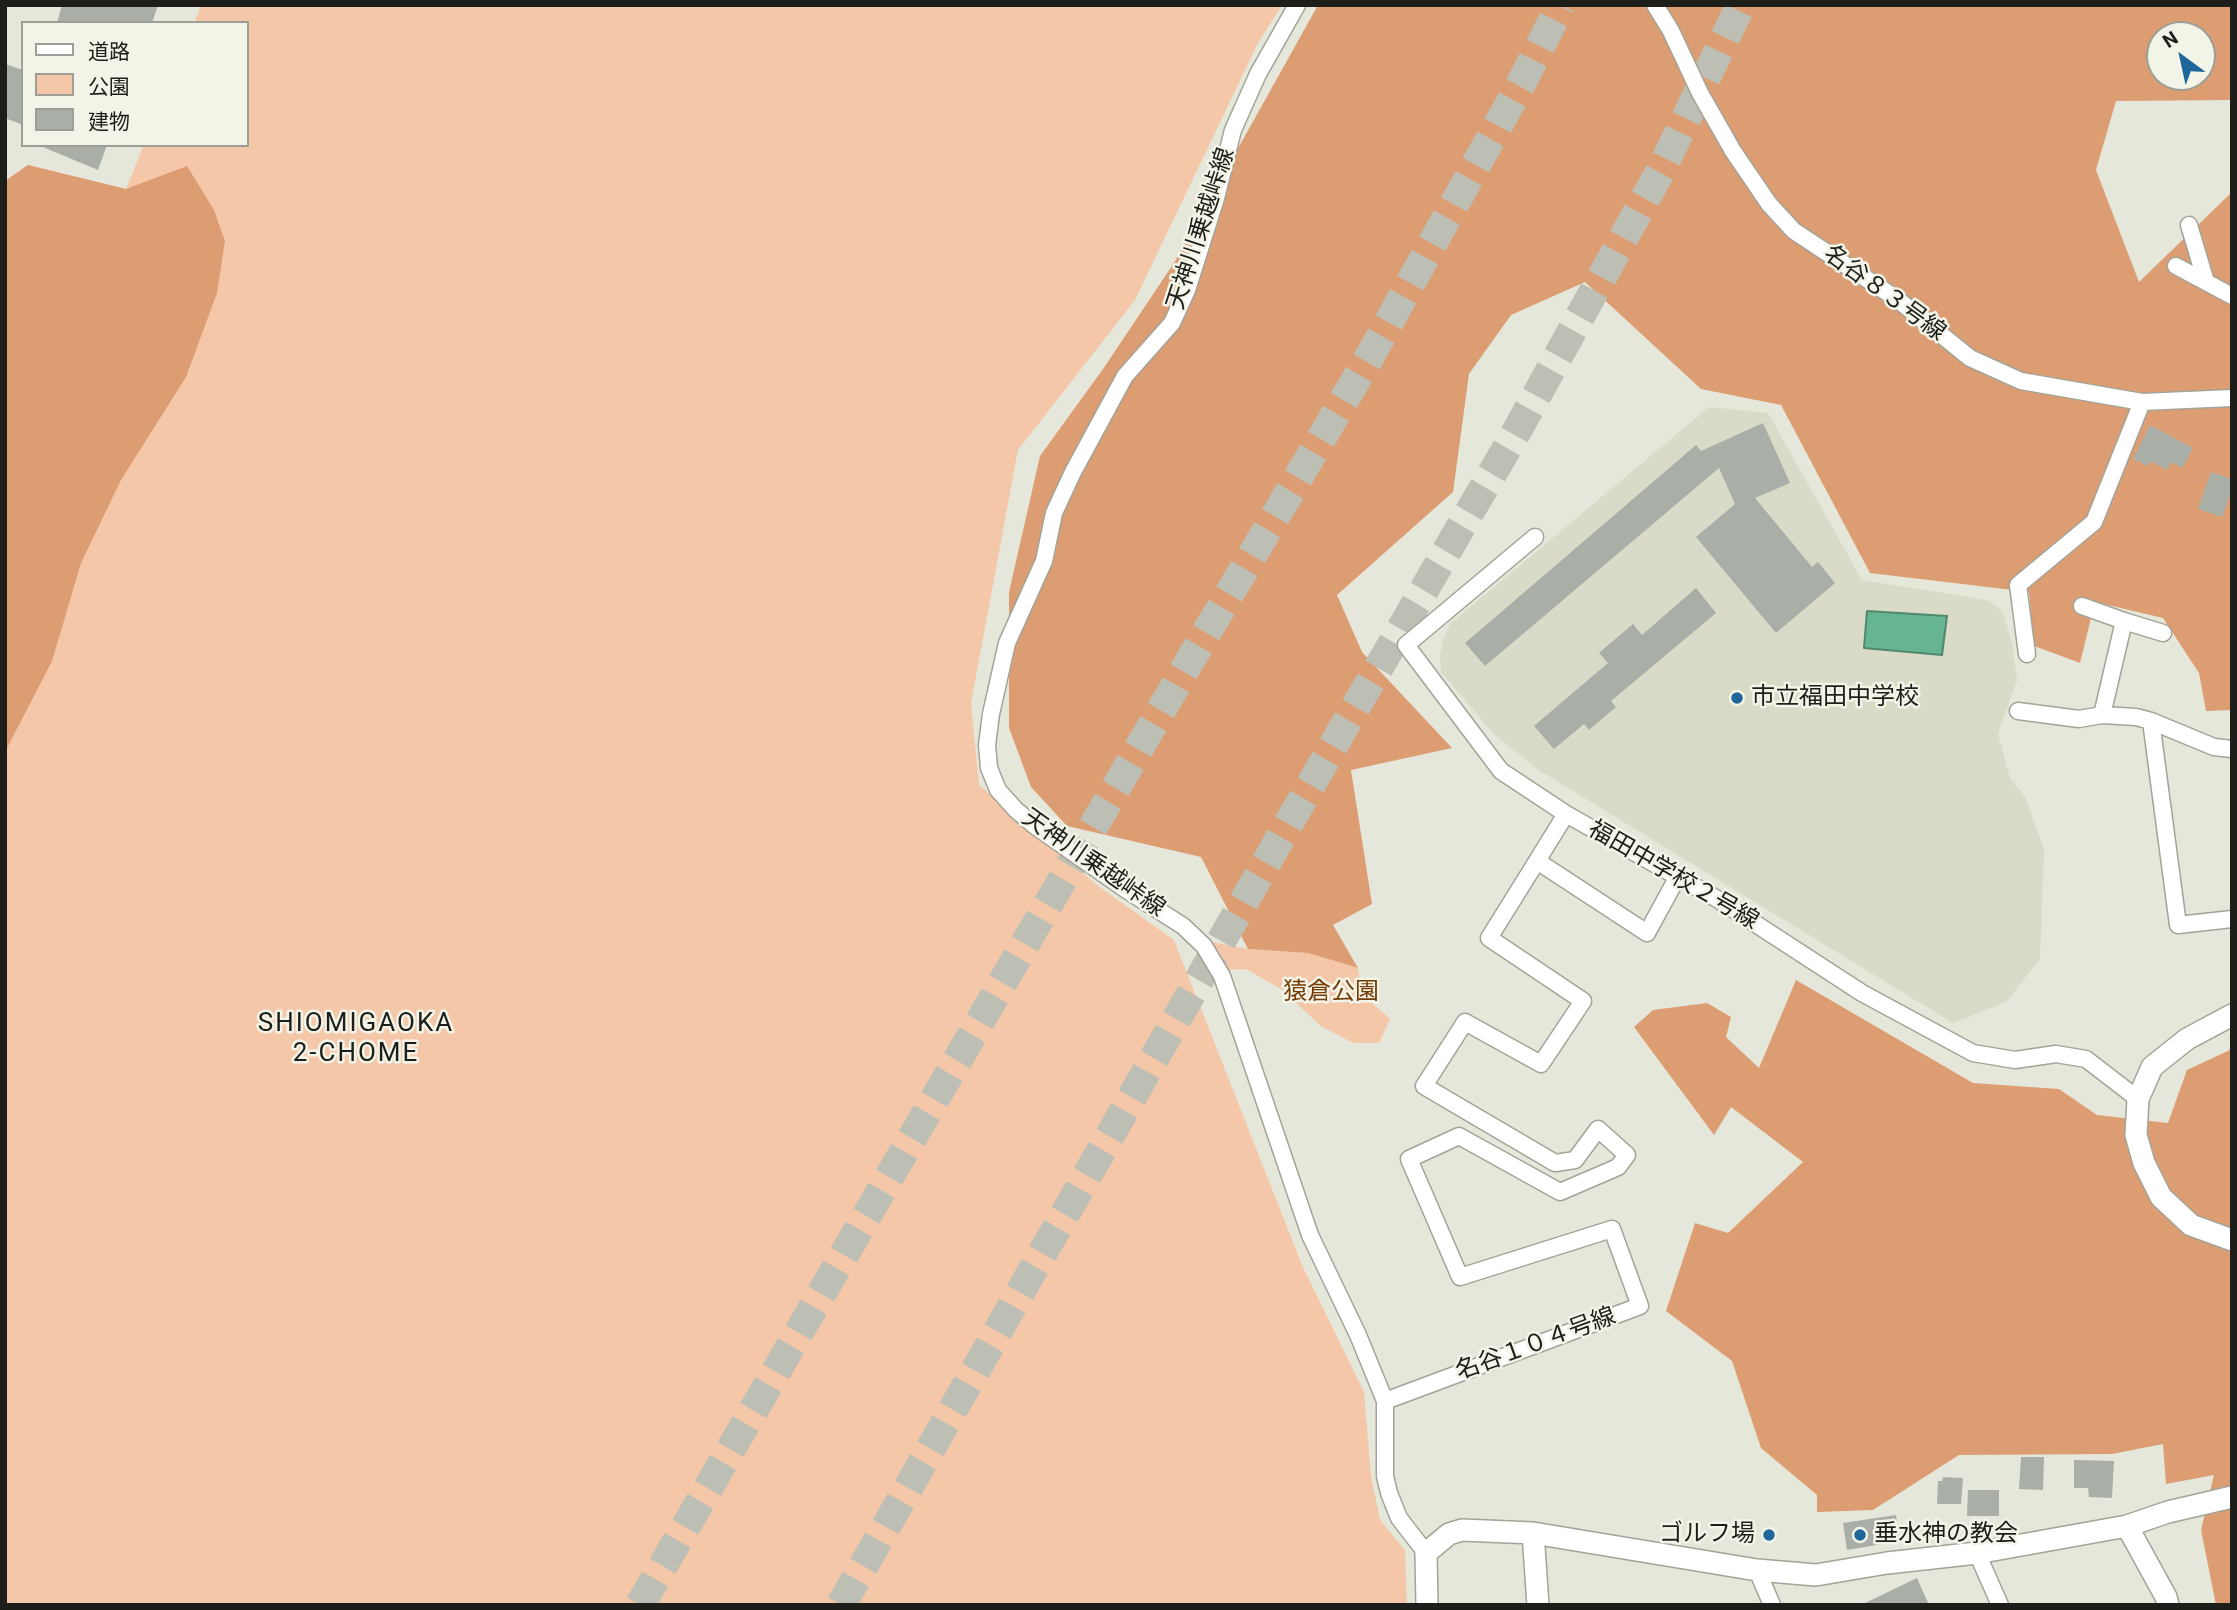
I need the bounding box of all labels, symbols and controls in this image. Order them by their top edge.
legend [21,21,248,147]
north arrow [2146,21,2216,91]
text: N [2158,26,2182,53]
text: 道路 [88,40,130,64]
text: 公園 [88,75,130,99]
text: 建物 [88,110,130,134]
street label: 天神川乗越峠線 [1162,145,1242,313]
street label: 名谷８３号線 [1817,240,1951,348]
place label: 市立福田中学校 [1751,684,1919,712]
marker: 市立福田中学校 [1729,690,1745,706]
street label: 天神川乗越峠線 [1016,804,1170,924]
street label: 福田中学校２号線 [1583,816,1763,936]
park label: 猿倉公園 [1283,979,1379,1007]
district label: SHIOMIGAOKA 2-CHOME [259,1008,453,1070]
street label: 名谷１０４号線 [1452,1303,1620,1387]
place label: ゴルフ場 [1659,1521,1755,1549]
place label: 垂水神の教会 [1874,1521,2018,1549]
marker: ゴルフ場 [1761,1527,1777,1543]
marker: 垂水神の教会 [1852,1527,1868,1543]

